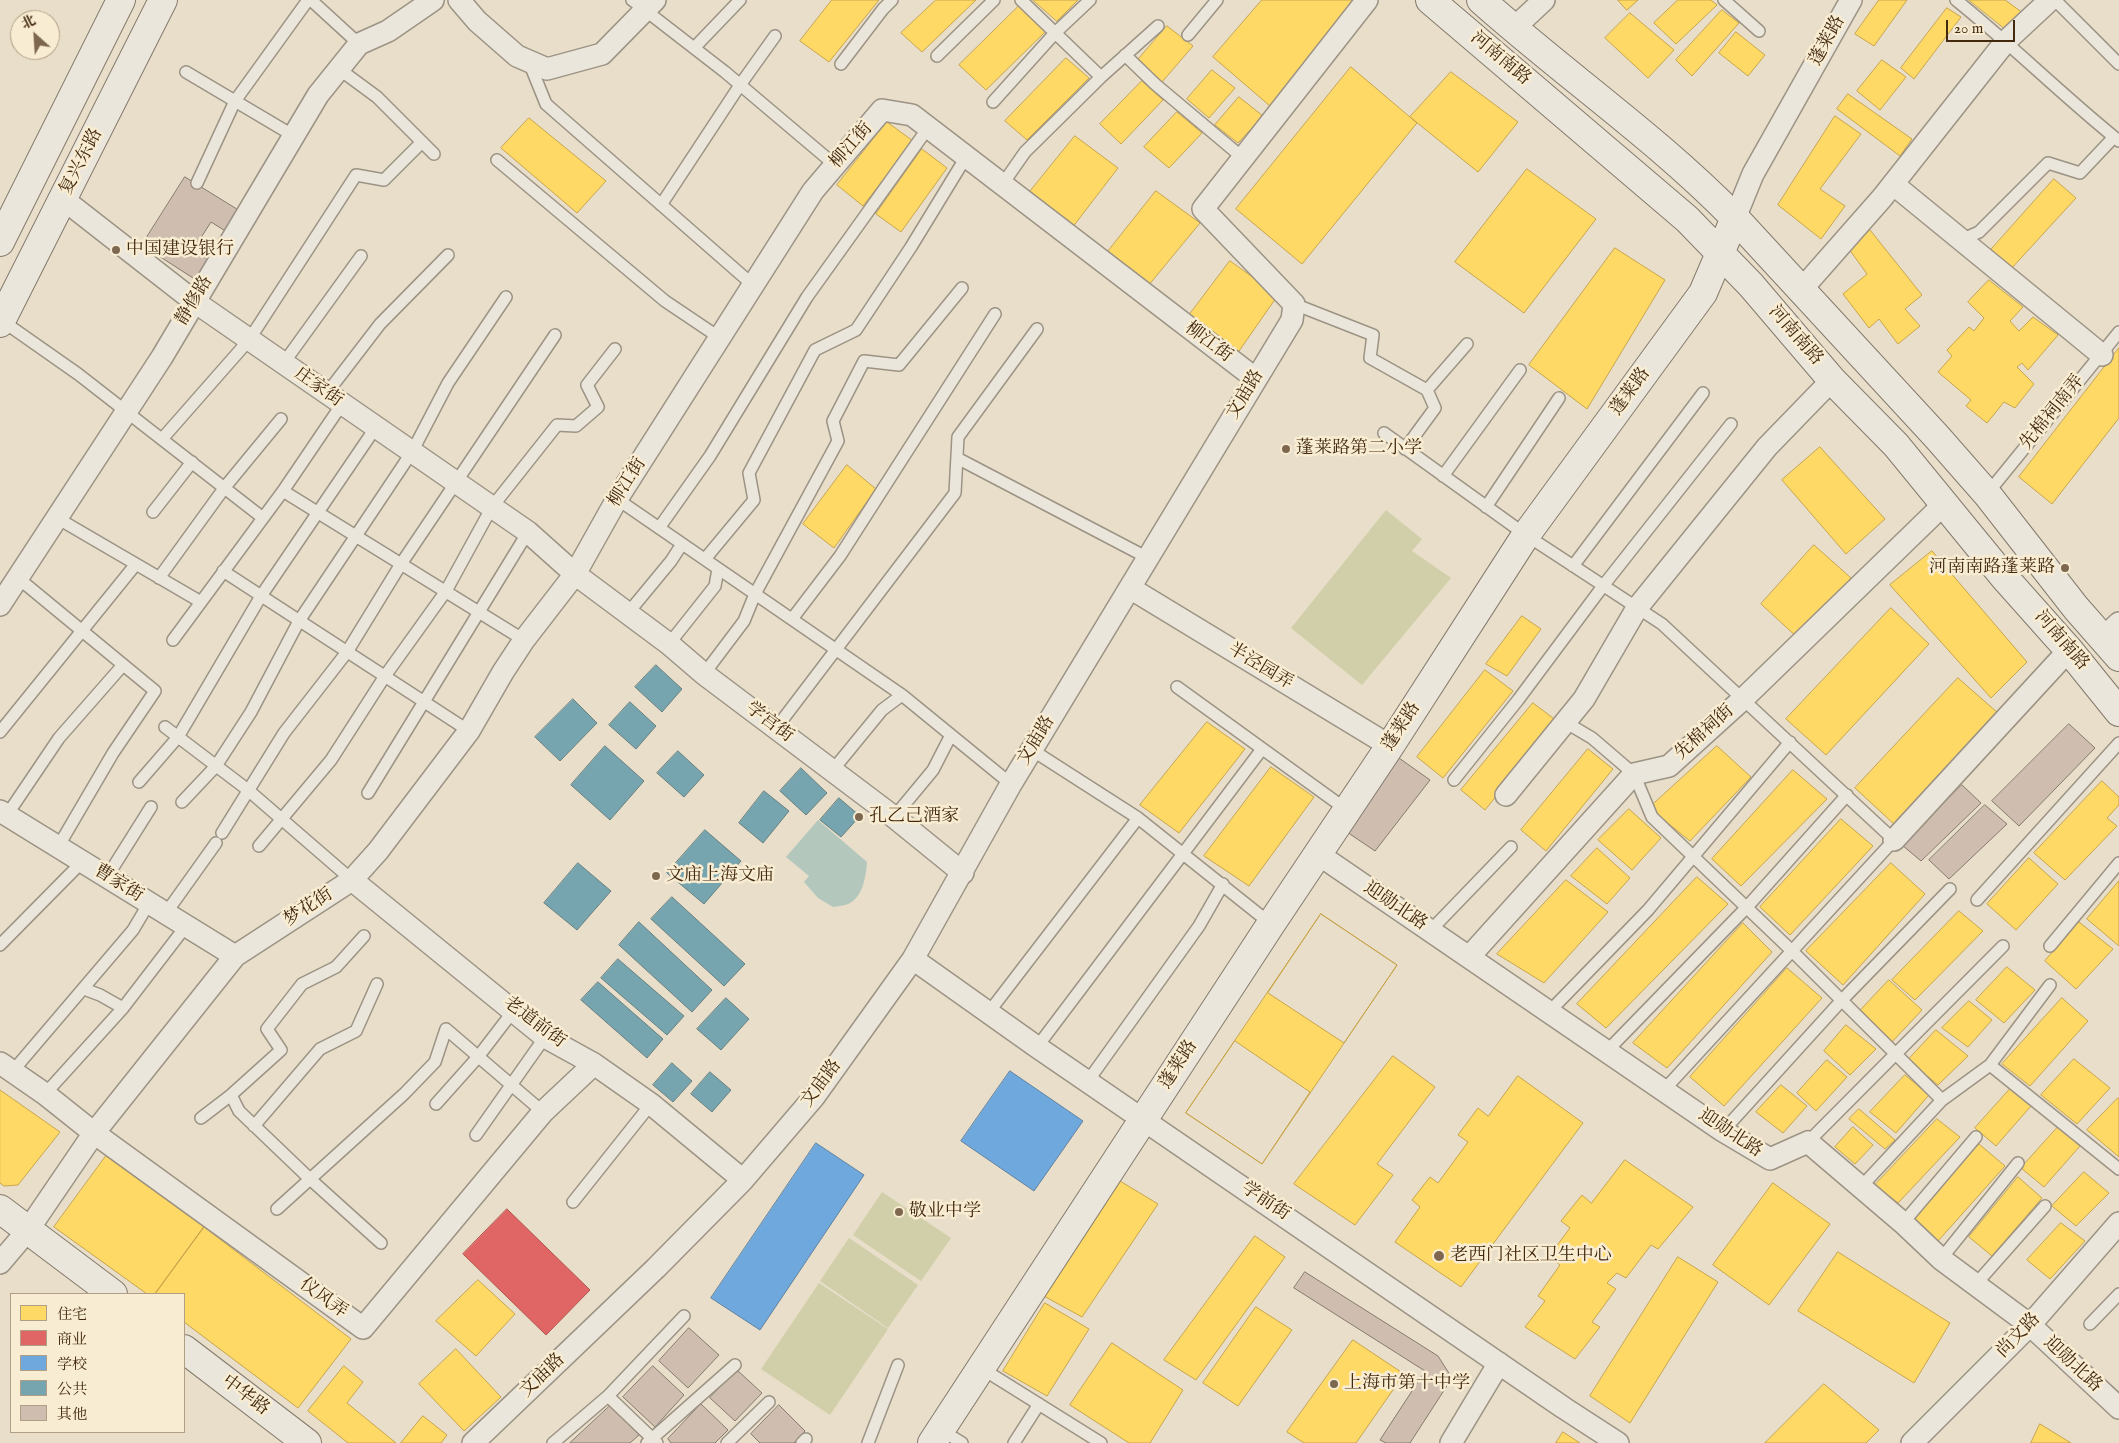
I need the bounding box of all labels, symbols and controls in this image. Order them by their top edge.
north arrow [10,10,60,60]
scale bar [1949,10,2018,42]
text: 北 [19,11,39,34]
street label: 蓬莱路 [1805,12,1851,70]
text: 20 m [1954,19,1983,38]
street label: 河南南路 [1465,28,1535,90]
street label: 柳江街 [826,119,878,173]
street label: 复兴东路 [56,125,108,199]
place label: 中国建设银行 [126,239,234,261]
marker: 中国建设银行 [110,244,122,256]
street label: 静修路 [172,272,218,330]
street label: 河南南路 [1763,302,1827,370]
street label: 柳江街 [1180,318,1236,368]
street label: 庄家街 [290,364,346,412]
street label: 蓬莱路 [1606,364,1656,420]
street label: 文庙路 [1223,366,1269,424]
street label: 先棉祠南弄 [2016,371,2090,455]
place label: 蓬莱路第二小学 [1296,438,1422,460]
marker: 蓬莱路第二小学 [1280,443,1292,455]
street label: 柳江街 [605,454,651,512]
place label: 河南南路蓬莱路 [1929,557,2055,579]
marker: 河南南路蓬莱路 [2059,562,2071,574]
street label: 河南南路 [2029,607,2093,675]
street label: 半泾园弄 [1224,639,1296,695]
street label: 学宫街 [741,698,797,748]
street label: 蓬莱路 [1378,698,1426,756]
street label: 先棉祠街 [1671,701,1739,765]
street label: 文庙路 [1014,712,1060,770]
place label: 孔乙己酒家 [869,806,959,828]
marker: 孔乙己酒家 [853,811,865,823]
street label: 曹家街 [89,861,147,907]
place label: 文庙上海文庙 [666,865,774,887]
marker: 文庙上海文庙 [650,870,662,882]
street label: 迎勋北路 [1359,878,1431,936]
street label: 梦花街 [280,884,338,932]
street label: 老道前街 [499,993,569,1053]
street label: 蓬莱路 [1155,1036,1203,1094]
street label: 文庙路 [797,1056,847,1112]
street label: 迎勋北路 [1694,1105,1766,1163]
street label: 学前街 [1237,1178,1293,1226]
place label: 敬业中学 [909,1201,981,1223]
marker: 敬业中学 [893,1206,905,1218]
place label: 老西门社区卫生中心 [1450,1245,1612,1267]
marker: 老西门社区卫生中心 [1432,1249,1446,1263]
street label: 仪风弄 [295,1274,351,1324]
legend [10,1293,185,1433]
text: 住宅 [57,1305,87,1324]
street label: 尚文路 [1992,1309,2046,1363]
text: 商业 [57,1330,87,1349]
street label: 迎勋北路 [2038,1333,2106,1397]
street label: 文庙路 [516,1349,570,1403]
text: 学校 [57,1355,87,1374]
street label: 中华路 [217,1371,273,1421]
place label: 上海市第十中学 [1344,1373,1470,1395]
marker: 上海市第十中学 [1328,1378,1340,1390]
text: 公共 [57,1380,87,1399]
text: 其他 [57,1405,87,1424]

